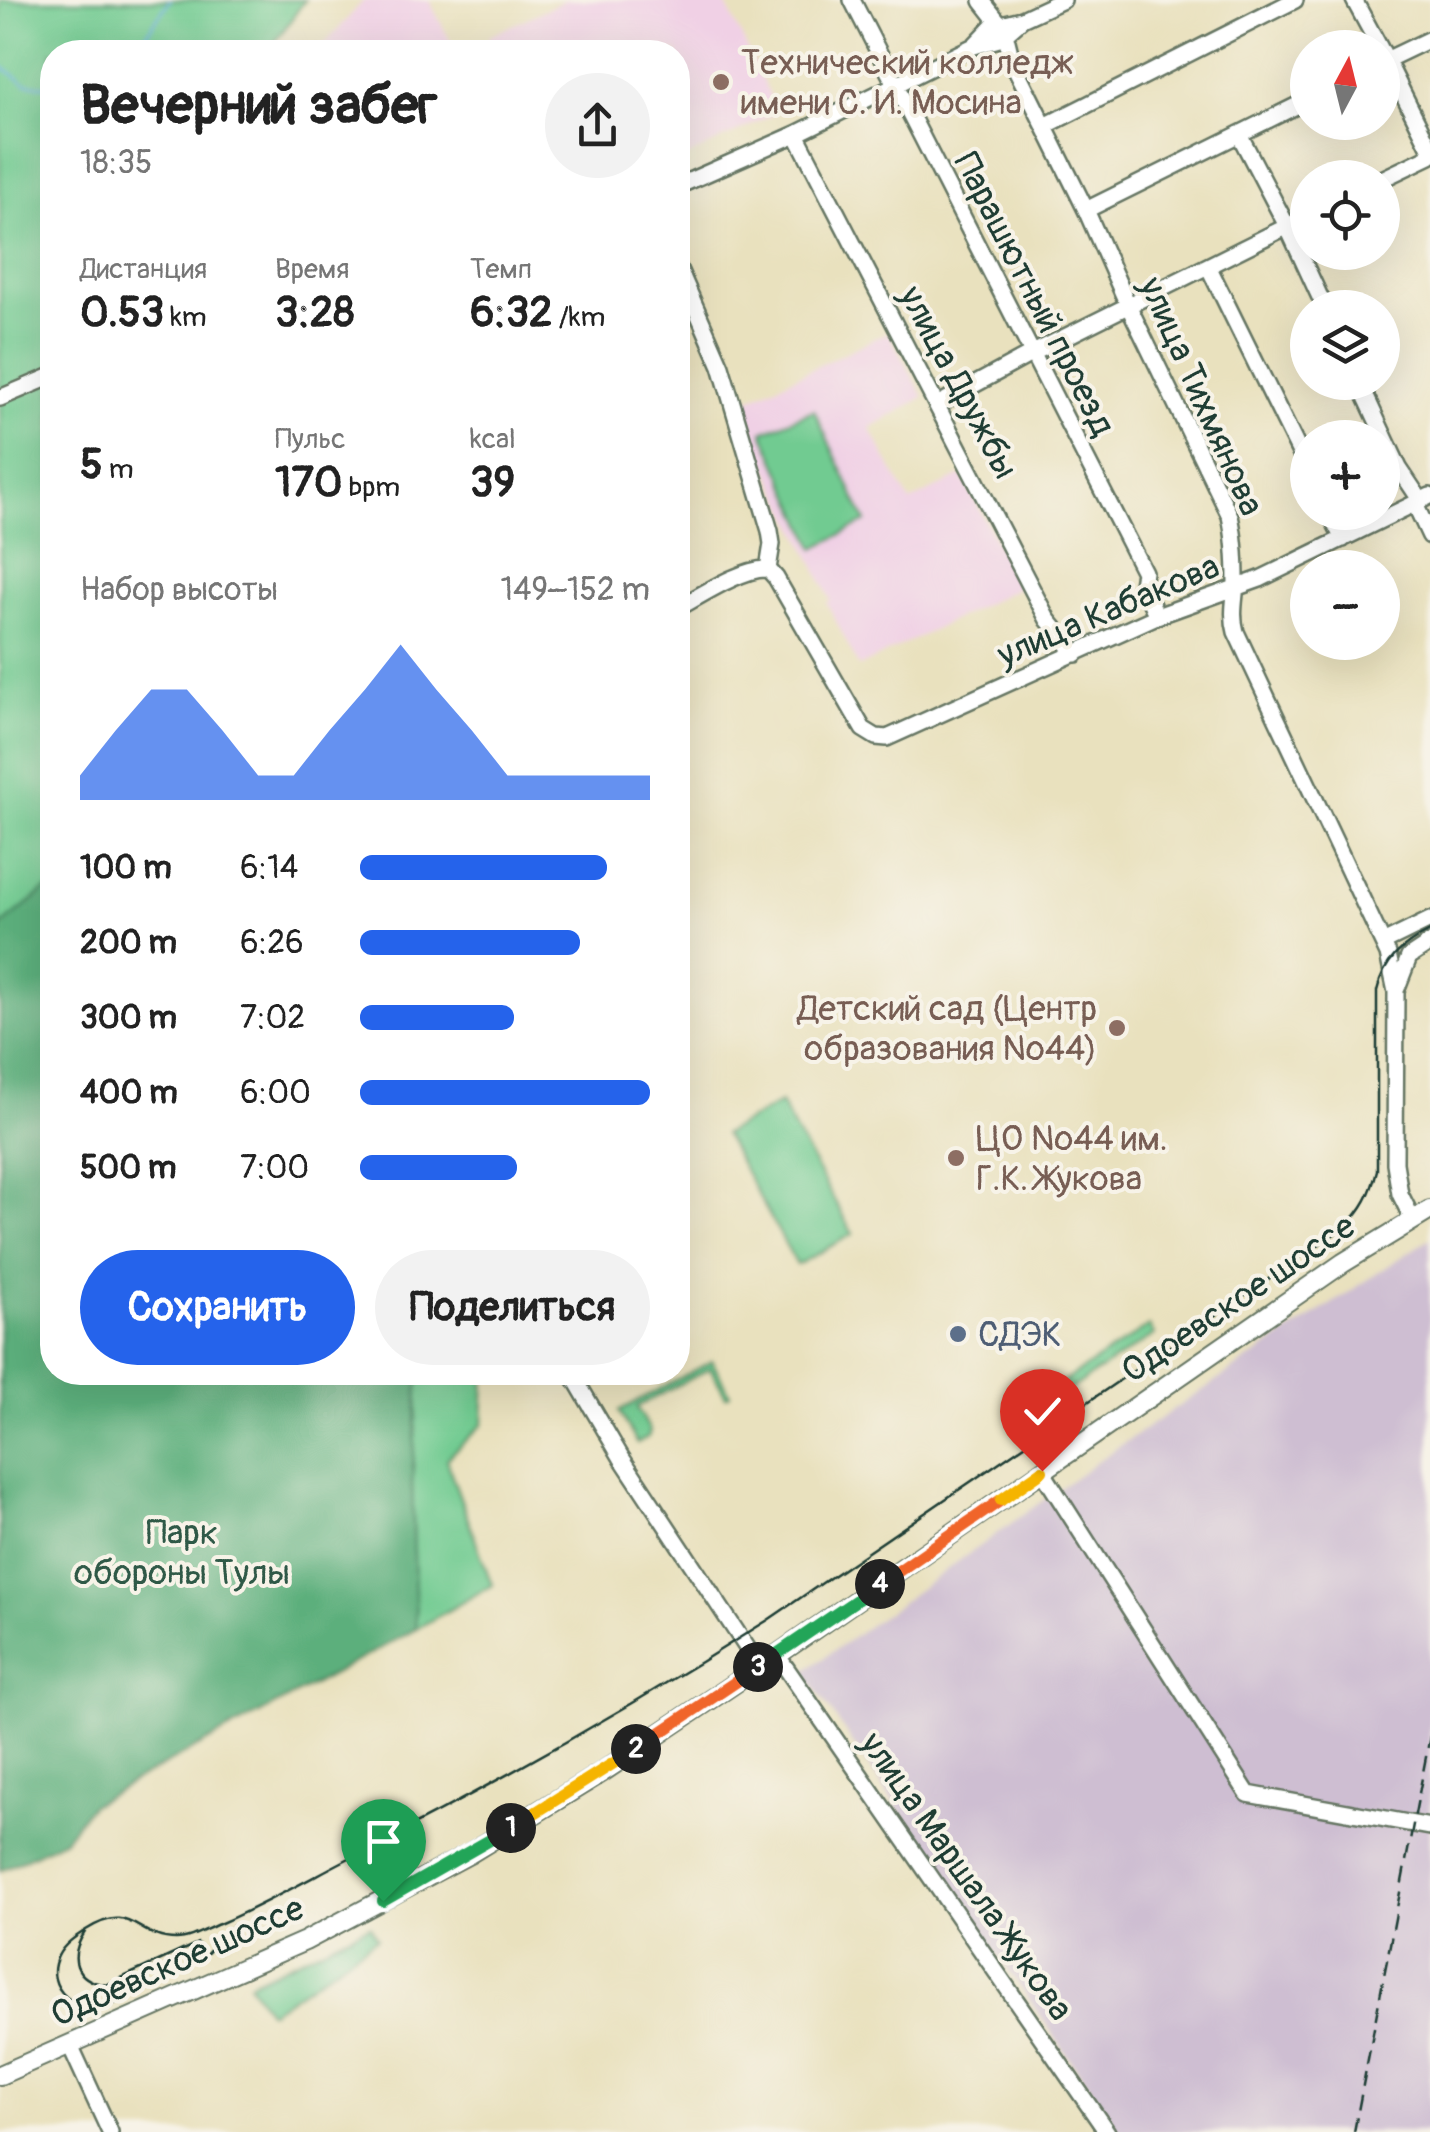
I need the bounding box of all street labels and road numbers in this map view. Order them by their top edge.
street label: Парашютный проезд [944,145,1125,444]
street label: улица Тихмянова [1128,269,1273,523]
street label: улица Дружбы [888,278,1027,486]
street label: улица Кабакова [990,544,1226,678]
street label: Одоевское шоссе [1113,1204,1364,1393]
street label: улица Маршала Жукова [849,1723,1082,2029]
street label: Одоевское шоссе [44,1886,311,2037]

